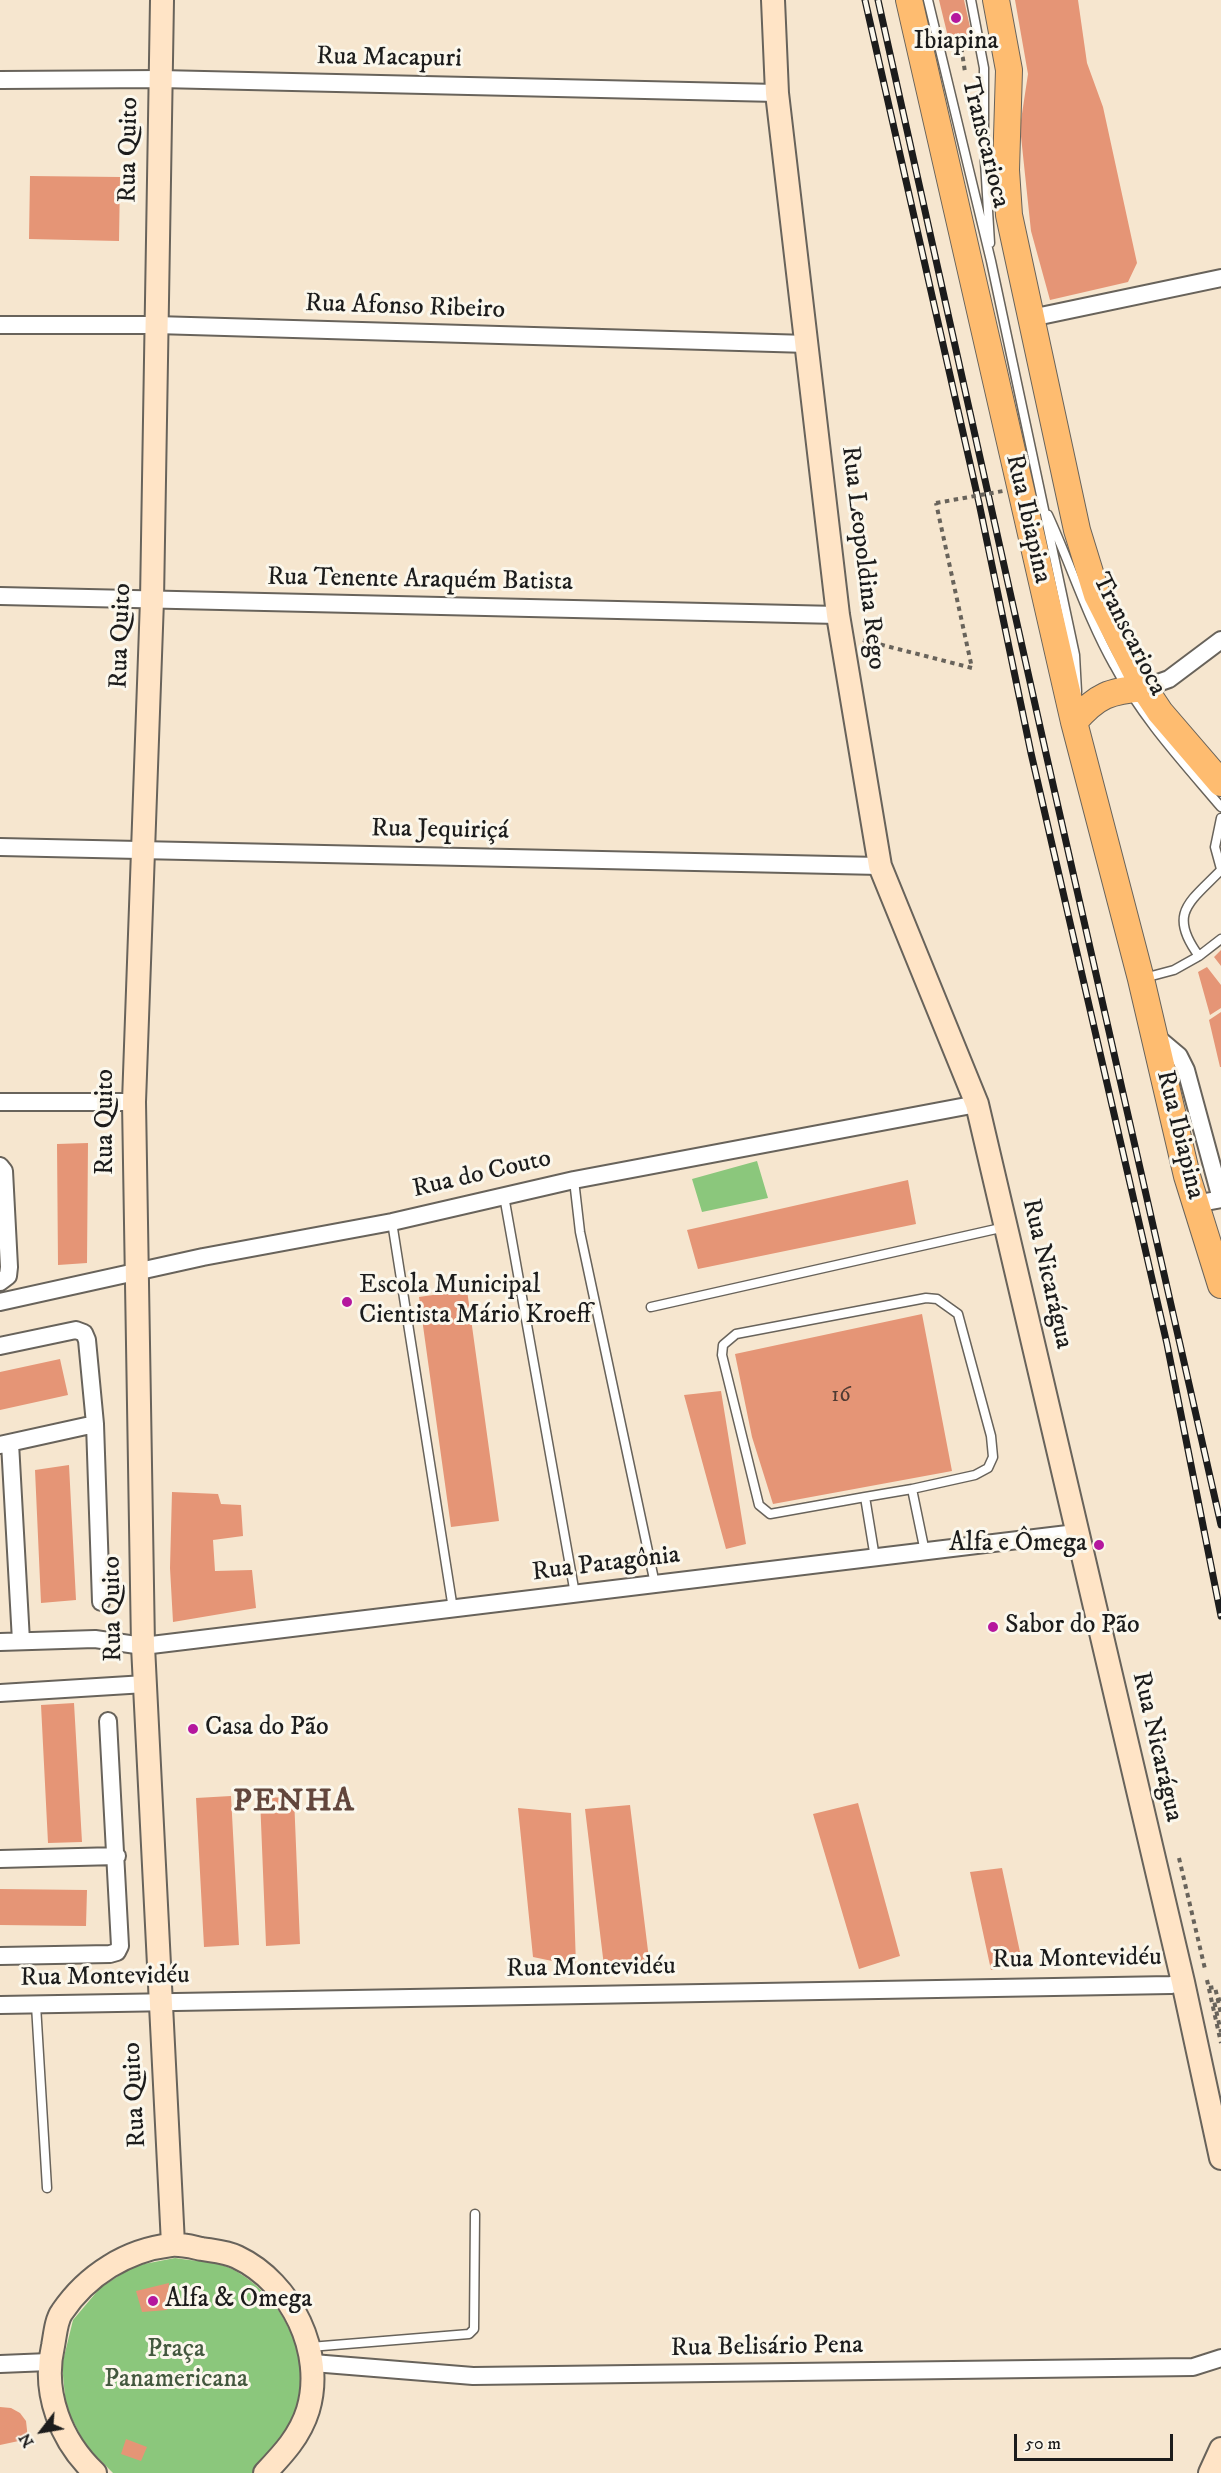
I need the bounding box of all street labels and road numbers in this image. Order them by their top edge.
street label: Rua Macapuri [316,42,462,76]
street label: Transcarioca [953,74,1015,212]
street label: Rua Quito [113,97,147,203]
street label: Rua Afonso Ribeiro [304,289,506,327]
street label: Rua Leopoldina Rego [833,444,891,672]
street label: Rua Ibiapina [997,451,1057,587]
street label: Rua Tenente Araquém Batista [267,563,573,599]
street label: Transcarioca [1084,568,1172,702]
street label: Rua Quito [105,583,139,689]
street label: Rua Jequiriçá [371,814,509,848]
street label: Rua Ibiapina [1148,1067,1210,1203]
street label: Rua Quito [91,1069,123,1175]
street label: Rua do Couto [410,1144,554,1206]
street label: Rua Nicarágua [1014,1196,1078,1352]
street label: Rua Patagônia [530,1540,682,1590]
street label: Rua Quito [97,1556,131,1662]
street label: Rua Nicarágua [1124,1669,1188,1825]
street label: Rua Montevidéu [992,1943,1162,1977]
street label: Rua Montevidéu [506,1952,676,1986]
street label: Rua Montevidéu [20,1961,190,1995]
street label: Rua Quito [118,2041,154,2149]
street label: Rua Belisário Pena [670,2331,864,2365]

